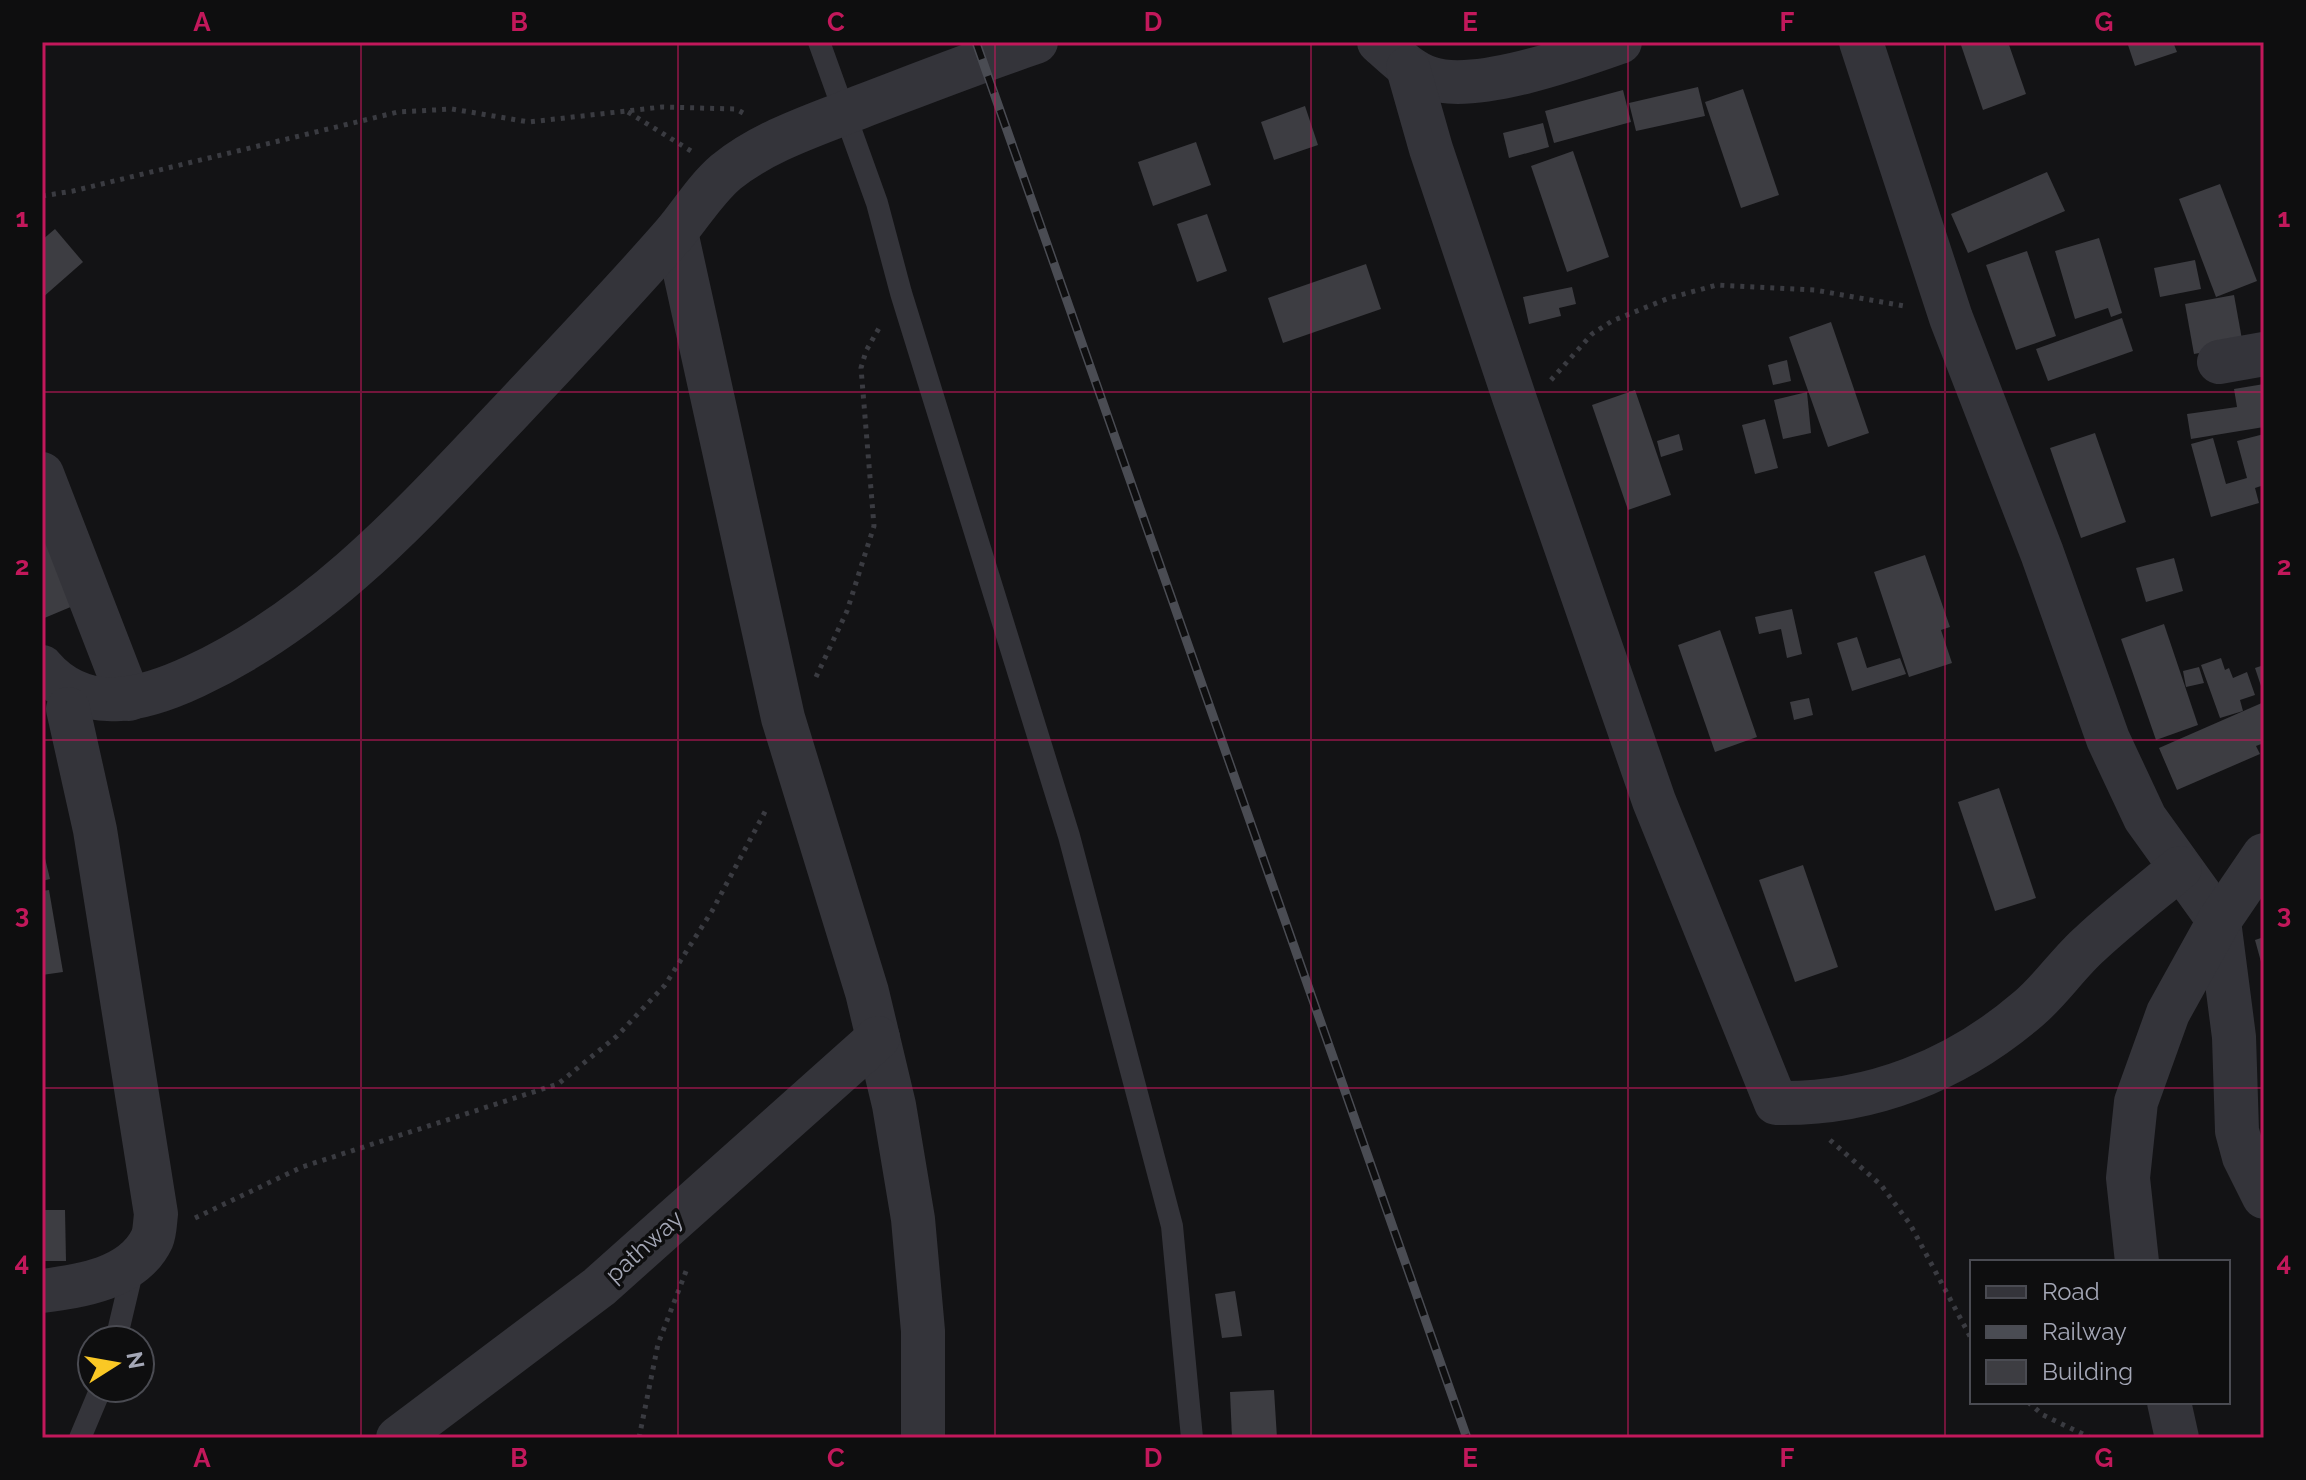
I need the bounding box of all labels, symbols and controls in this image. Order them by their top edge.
text: A [193,7,211,37]
text: B [510,7,528,37]
text: C [827,7,845,37]
text: D [1144,7,1162,37]
text: E [1462,7,1478,37]
text: F [1780,7,1795,37]
text: G [2095,7,2113,37]
text: 1 [16,203,29,233]
text: 1 [2278,203,2291,233]
text: 2 [15,551,29,581]
text: 2 [2277,551,2291,581]
text: 3 [15,899,29,929]
text: 3 [2277,899,2291,929]
street label: pathway [599,1204,689,1288]
text: 4 [15,1247,29,1277]
text: 4 [2277,1247,2291,1277]
legend [1970,1260,2230,1404]
text: Road [2042,1277,2100,1306]
text: Railway [2042,1317,2127,1346]
north arrow [76,1324,156,1404]
text: N [121,1349,150,1371]
text: Building [2042,1357,2133,1386]
text: A [193,1443,211,1473]
text: B [510,1443,528,1473]
text: C [827,1443,845,1473]
text: D [1144,1443,1162,1473]
text: E [1462,1443,1478,1473]
text: F [1780,1443,1795,1473]
text: G [2095,1443,2113,1473]

